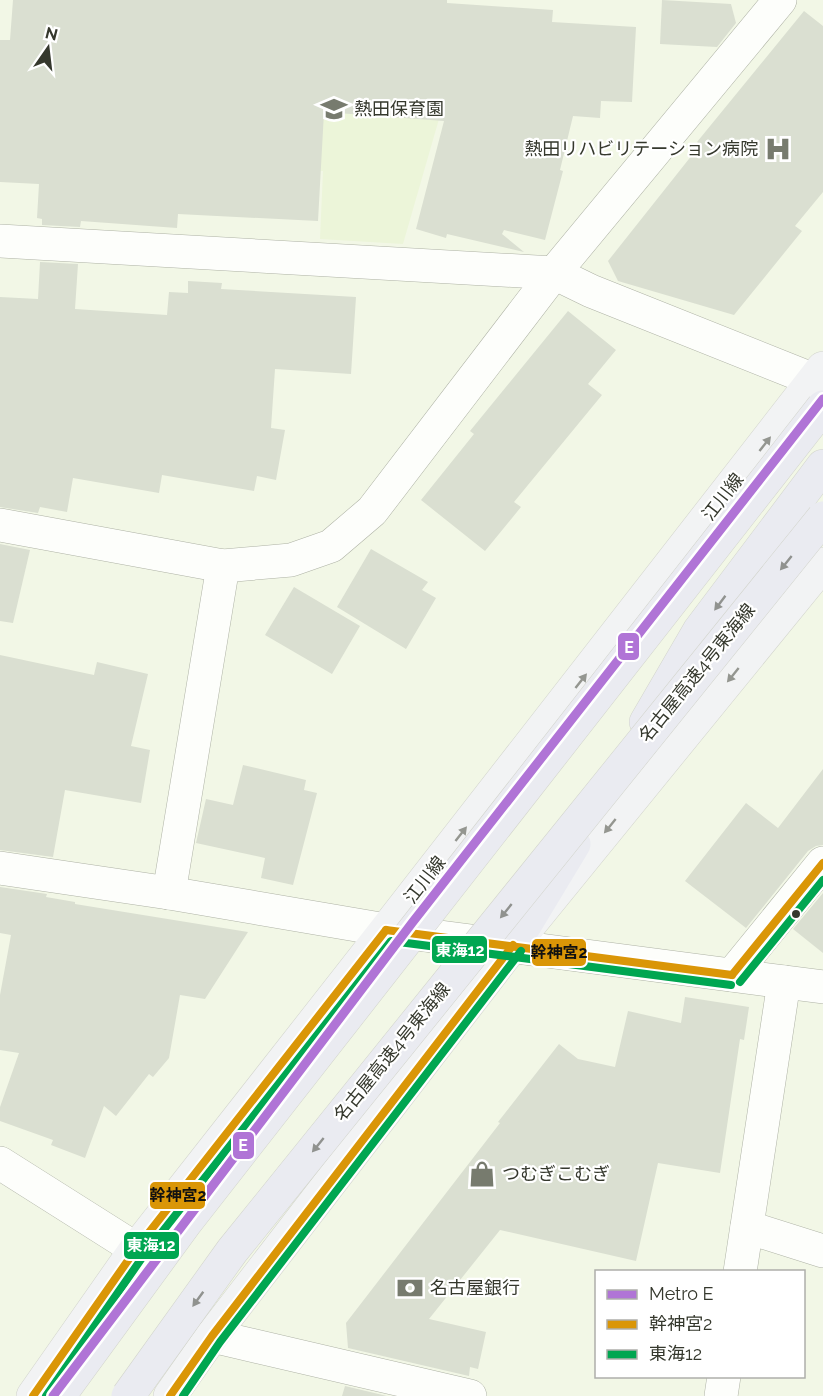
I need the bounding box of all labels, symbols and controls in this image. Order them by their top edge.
north arrow [18,18,78,78]
text: N [43,23,60,45]
school or university icon: 熱田保育園 [319,94,349,124]
place label: 熱田保育園 [354,98,444,119]
hospital icon: 熱田リハビリテーション病院 [763,134,793,164]
place label: 熱田リハビリテーション病院 [524,138,758,159]
one-way arrow [758,436,770,451]
street label: 江川線 [698,469,748,524]
one-way arrow [781,556,793,571]
one-way arrow [715,595,727,610]
street label: 名古屋高速4号東海線 [634,599,759,746]
line badge: E [617,632,640,661]
text: E [624,638,634,657]
one-way arrow [727,667,740,683]
one-way arrow [574,673,586,688]
one-way arrow [604,818,617,834]
one-way arrow [455,827,467,843]
street label: 江川線 [400,852,450,907]
one-way arrow [500,904,512,919]
unlabelled marker [790,908,802,920]
line badge: 東海12 [431,935,488,964]
line badge: 幹神宮2 [531,938,587,967]
text: 東海12 [436,941,484,960]
text: 幹神宮2 [530,943,588,962]
street label: 名古屋高速4号東海線 [329,978,454,1125]
line badge: E [232,1131,255,1160]
text: E [238,1136,248,1155]
one-way arrow [311,1137,324,1153]
shop icon: つむぎこむぎ [467,1159,497,1189]
place label: つむぎこむぎ [502,1163,610,1184]
line badge: 幹神宮2 [149,1181,206,1210]
text: 幹神宮2 [149,1186,207,1205]
line badge: 東海12 [123,1231,180,1260]
text: 東海12 [127,1236,175,1255]
legend [595,1270,805,1378]
bank icon: 名古屋銀行 [395,1273,425,1303]
place label: 名古屋銀行 [430,1277,520,1298]
text: Metro E [649,1283,713,1304]
one-way arrow [192,1290,204,1306]
text: 幹神宮2 [649,1313,712,1334]
text: 東海12 [649,1343,702,1364]

